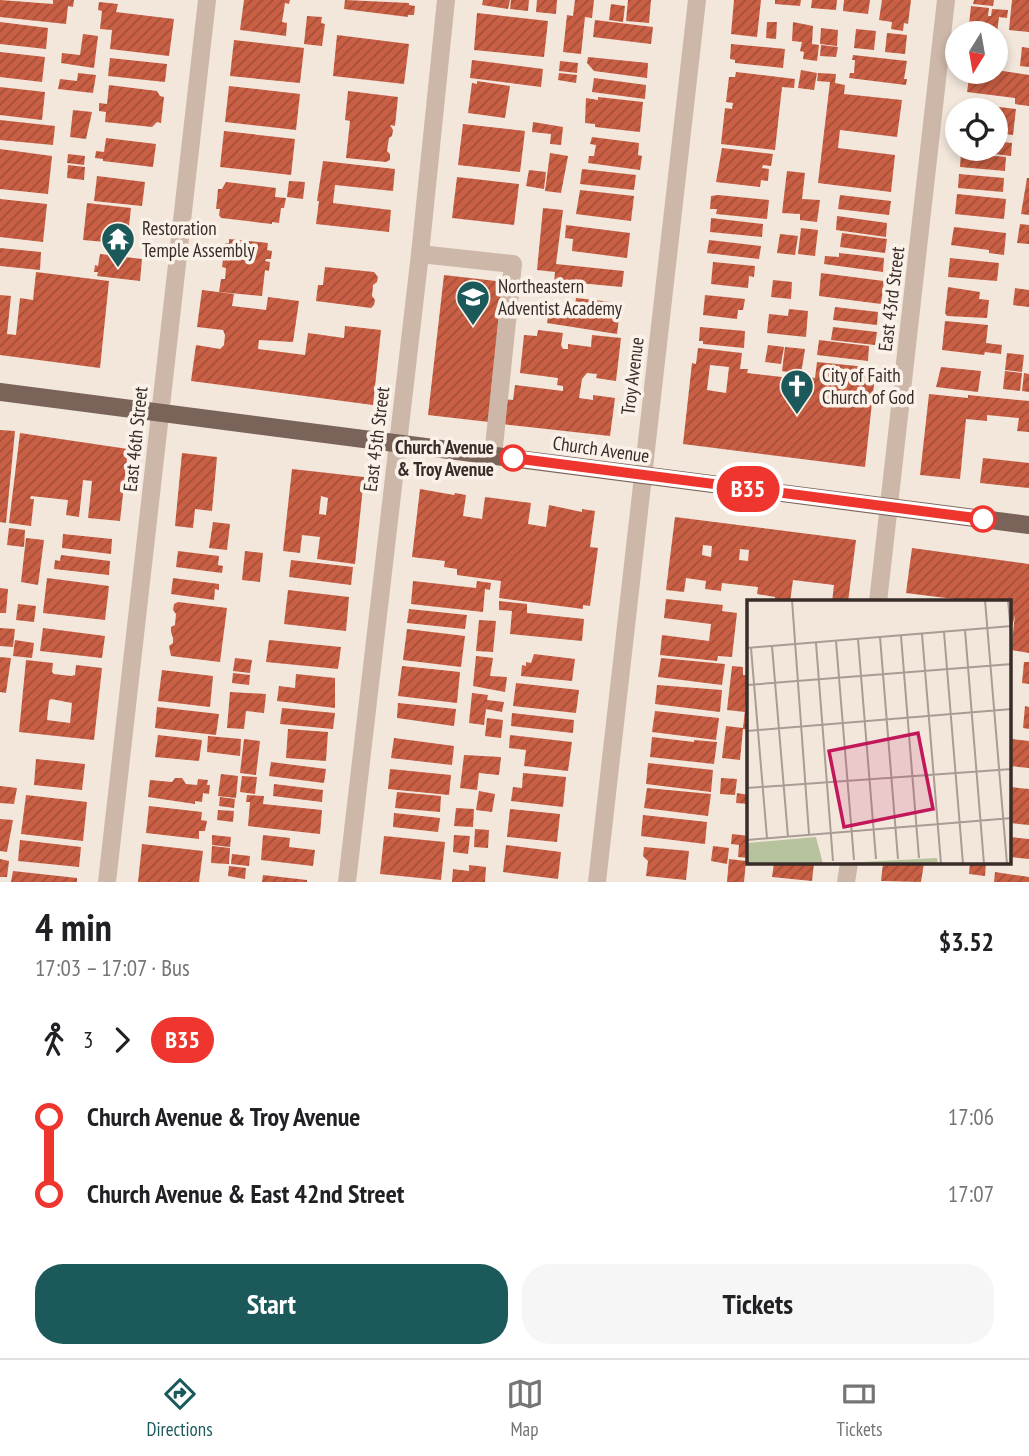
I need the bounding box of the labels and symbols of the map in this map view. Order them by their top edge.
north arrow [945,21,1008,84]
place label: Restoration Temple Assembly [142,216,256,262]
temple icon: Restoration Temple Assembly [99,220,137,269]
street label: East 43rd Street [873,245,909,353]
place label: Northeastern Adventist Academy [498,274,623,320]
school or university icon: Northeastern Adventist Academy [454,278,492,327]
street label: Troy Avenue [615,336,649,416]
place label: City of Faith Church of God [822,363,914,409]
church icon: City of Faith Church of God [778,367,816,416]
street label: East 45th Street [358,384,394,493]
street label: East 46th Street [118,385,153,493]
street label: Church Avenue [551,430,651,468]
place label: Church Avenue & Troy Avenue [395,435,494,481]
marker: Church Avenue & Troy Avenue [500,445,526,471]
line badge: B35 [708,466,788,512]
unlabelled marker [970,506,996,532]
inset map [747,600,1012,864]

